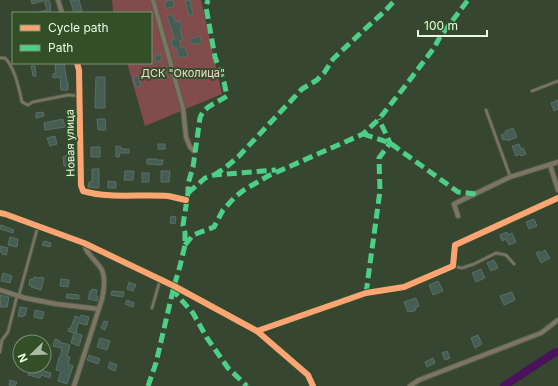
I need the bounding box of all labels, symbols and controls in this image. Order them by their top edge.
legend [12,12,152,64]
scale bar [418,12,487,38]
text: 100 m [424,18,458,33]
text: Cycle path [48,20,109,35]
text: Path [48,40,73,55]
park label: ДСК "Околица" [141,66,225,80]
street label: Новая улица [62,109,78,177]
north arrow [12,334,52,374]
text: N [15,351,31,365]

